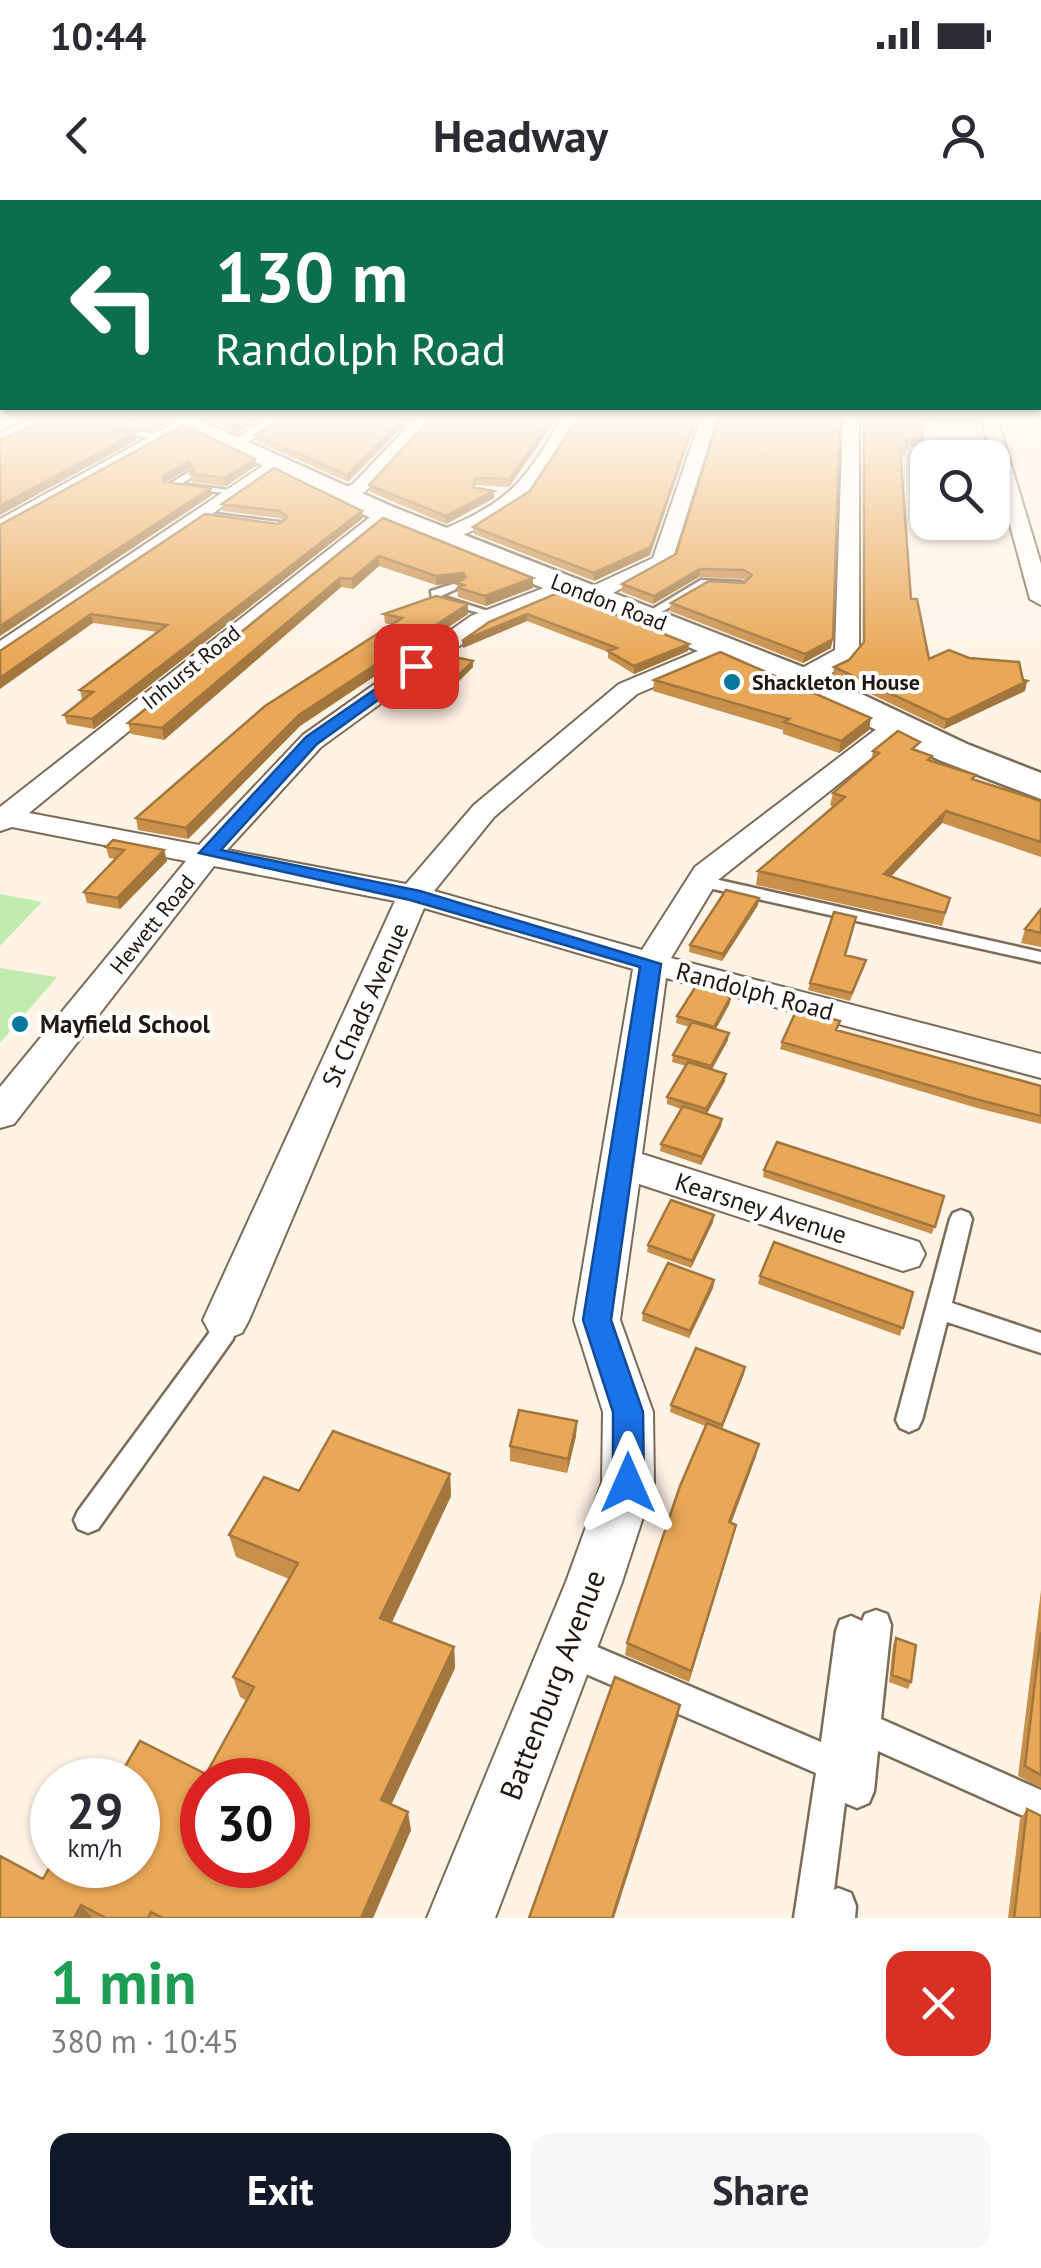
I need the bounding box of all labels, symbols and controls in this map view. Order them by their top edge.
text: 10:44 [50,11,146,60]
text: Headway [433,106,608,164]
icon: back [50,108,105,163]
icon: person [936,108,991,163]
text: 130 m [215,231,408,321]
icon: left [50,240,180,370]
text: Randolph Road [215,319,506,377]
map controls [910,440,1010,540]
button: search [910,440,1010,540]
street label: London Road [547,567,671,637]
street label: Inhurst Road [136,619,246,715]
pin [374,624,459,709]
icon: arrive [389,639,444,694]
place label: Shackleton House [752,668,920,696]
marker: Shackleton House [721,671,743,693]
street label: Hewett Road [103,868,201,980]
street label: St Chads Avenue [314,918,416,1092]
street label: Randolph Road [673,955,837,1027]
place label: Mayfield School [40,1008,211,1040]
marker: Mayfield School [9,1013,31,1035]
street label: Kearsney Avenue [671,1165,851,1251]
position arrow [576,1431,680,1535]
street label: Battenburg Avenue [490,1564,613,1805]
speed limit sign: 30 [180,1758,310,1888]
text: 29 [67,1778,123,1843]
text: km/h [68,1832,122,1864]
text: 1 min [50,1943,196,2021]
button: close [886,1951,991,2056]
text: 380 m · 10:45 [50,2020,239,2062]
button: Exit [50,2133,511,2248]
button: Share [531,2133,991,2248]

